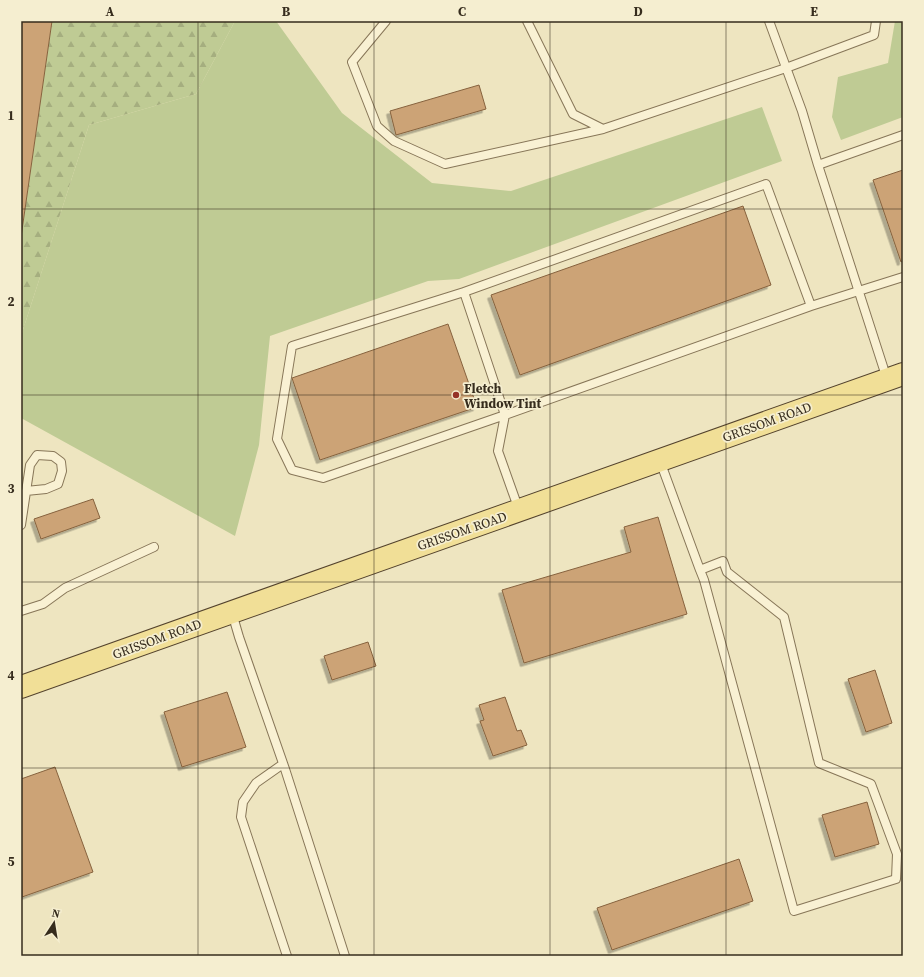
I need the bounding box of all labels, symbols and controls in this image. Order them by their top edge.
text: A [106,3,115,20]
text: B [282,3,291,20]
text: C [458,3,466,20]
text: D [633,3,643,20]
text: E [810,3,818,20]
text: 1 [7,107,15,124]
text: 2 [7,293,15,310]
place label: Fletch Window Tint [464,380,541,412]
marker: Fletch Window Tint [451,390,461,400]
street label: GRISSOM ROAD [720,398,814,446]
text: 3 [7,480,15,497]
street label: GRISSOM ROAD [415,508,509,554]
street label: GRISSOM ROAD [110,615,204,663]
text: 4 [7,667,15,684]
text: 5 [7,853,15,870]
north arrow [34,903,74,943]
text: N [50,906,61,922]

